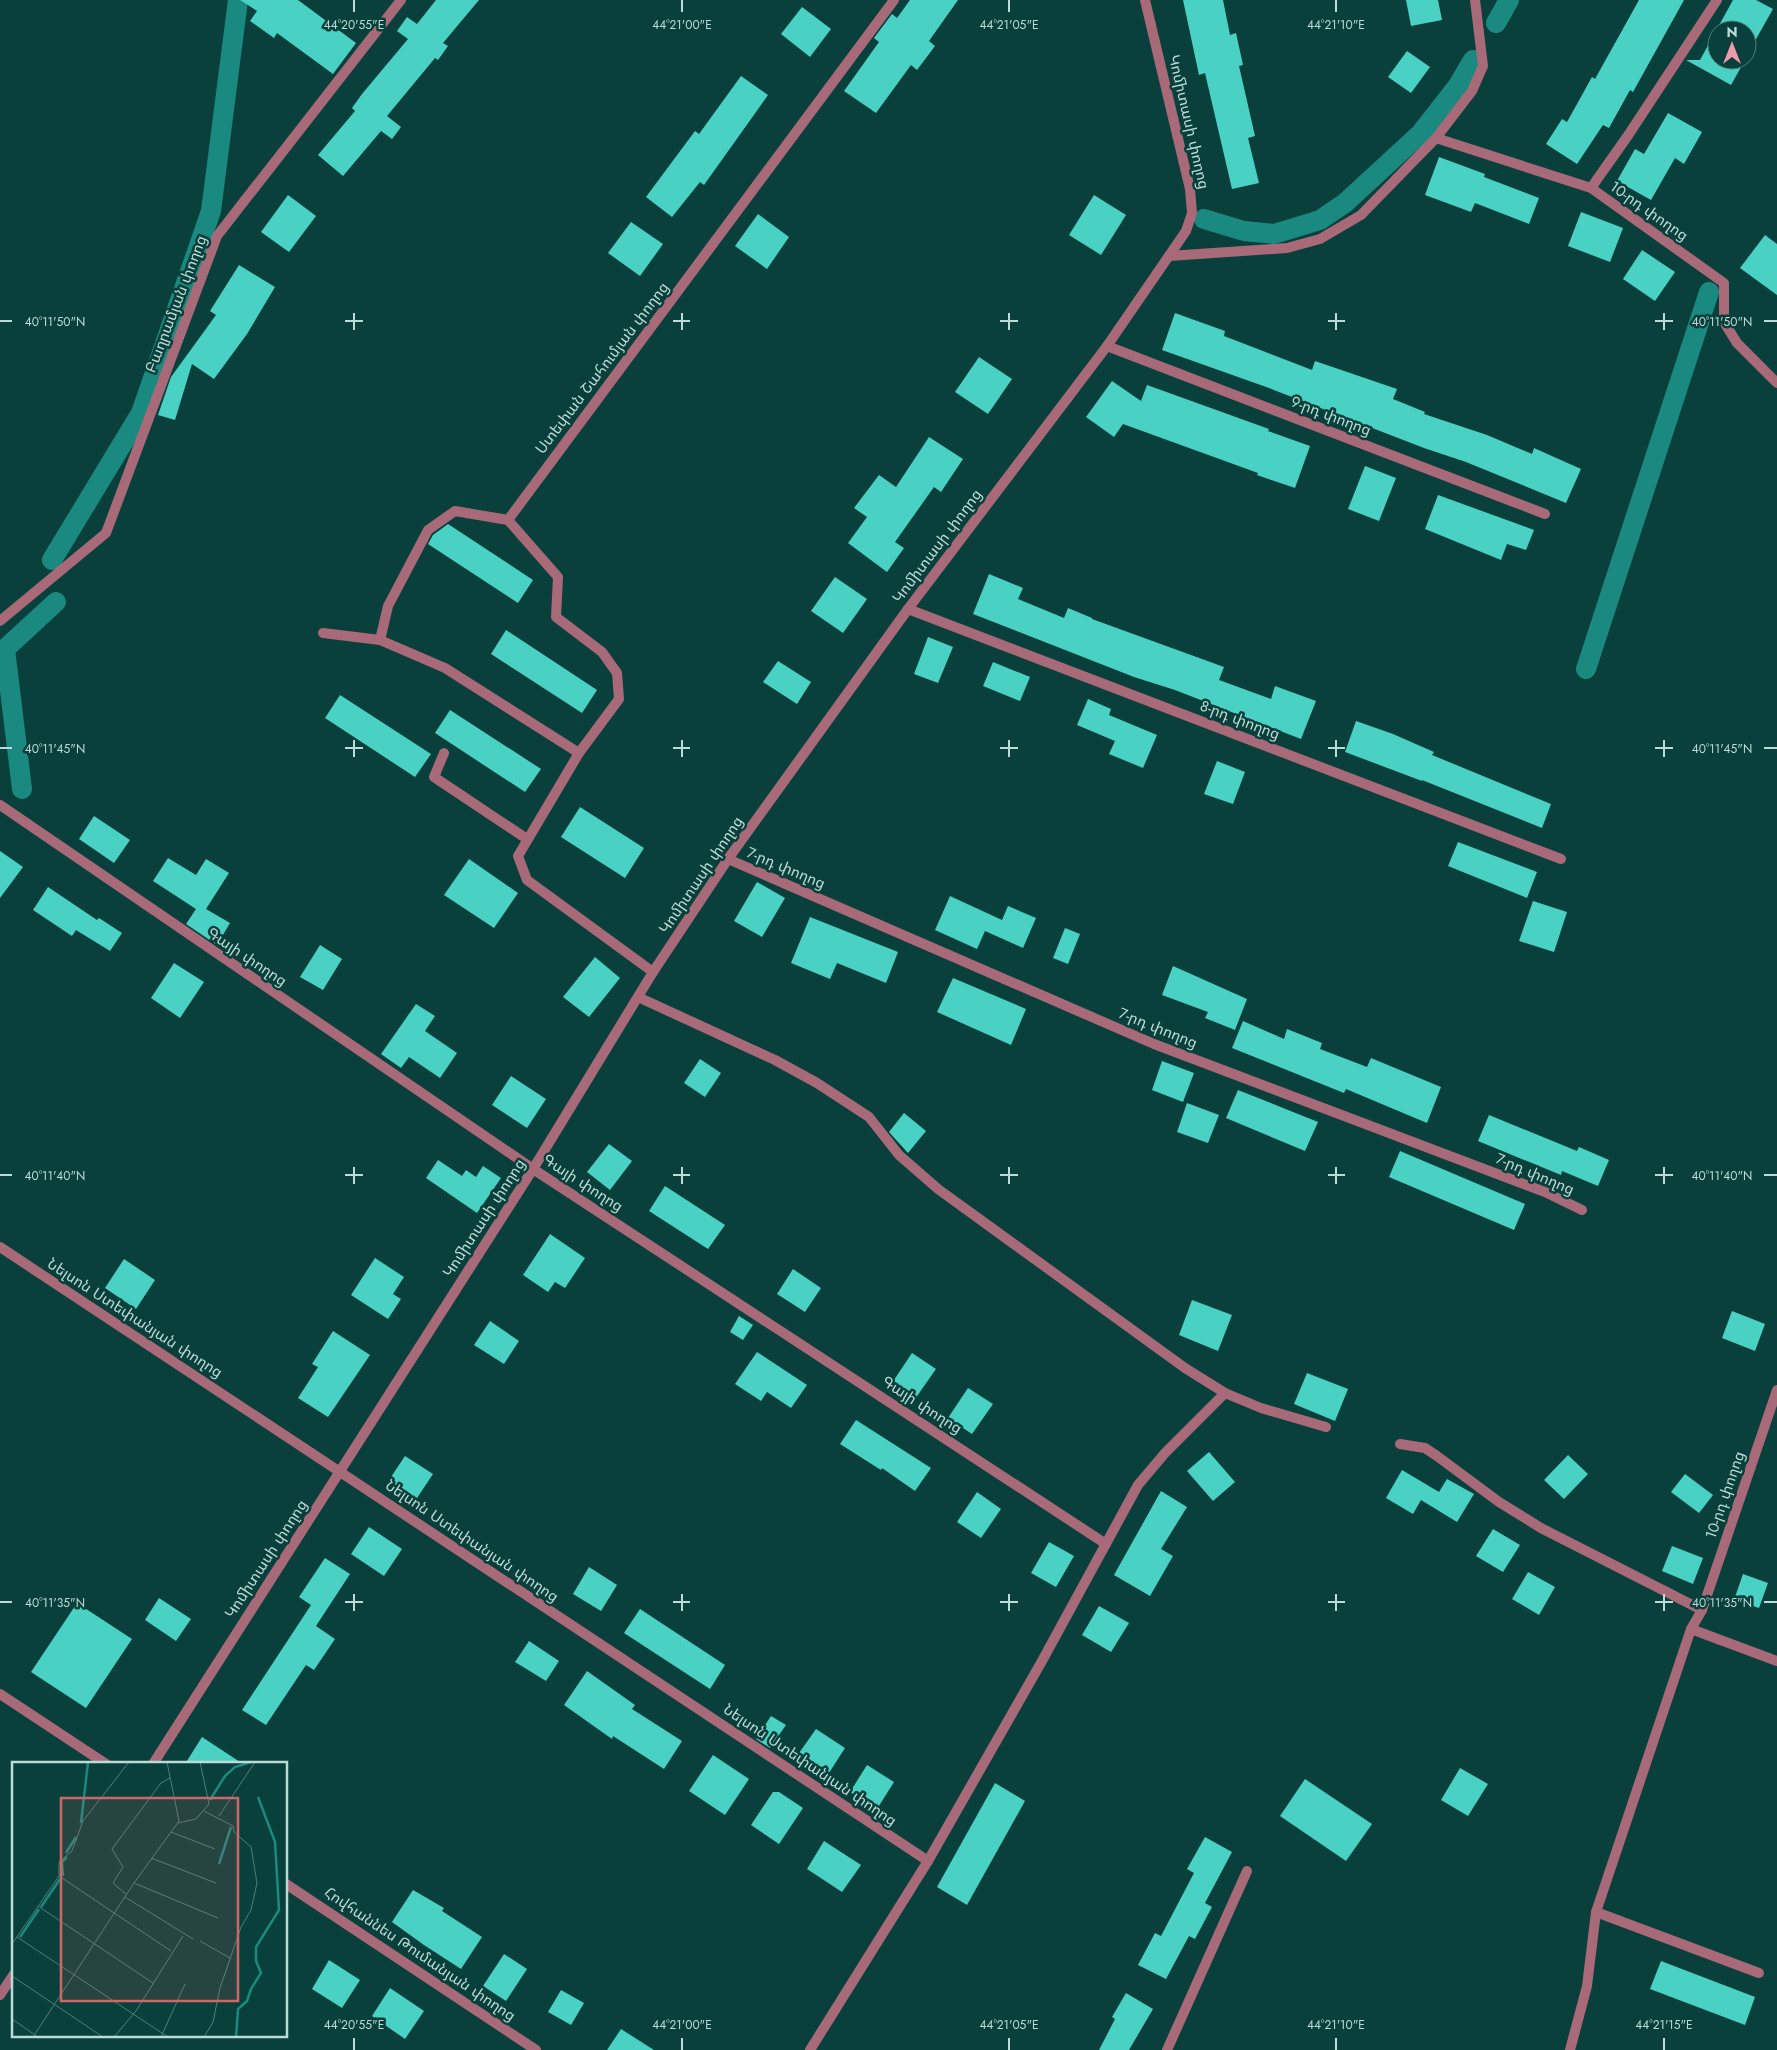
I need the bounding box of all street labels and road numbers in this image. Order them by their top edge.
street label: Կոմիտասի փողոց [1163,53,1215,191]
street label: 10-րդ փողոց [1605,176,1693,246]
street label: Բաղրամյան փողոց [140,232,212,376]
street label: Ստեփան Շահումյան փողոց [530,277,674,459]
street label: 9-րդ փողոց [1288,391,1374,441]
street label: Կոմիտասի փողոց [887,484,987,608]
street label: 8-րդ փողոց [1197,695,1283,745]
street label: Կոմիտասի փողոց [653,812,749,938]
street label: 7-րդ փողոց [743,842,829,894]
street label: Գայի փողոց [203,922,291,992]
street label: 7-րդ փողոց [1115,1002,1201,1054]
street label: 7-րդ փողոց [1492,1148,1578,1200]
street label: Գայի փողոց [538,1149,628,1217]
street label: Կոմիտասի փողոց [437,1154,531,1282]
street label: Նելսոն Ստեփանյան փողոց [43,1253,227,1383]
street label: Գայի փողոց [877,1371,967,1439]
street label: 10-րդ փողոց [1700,1448,1750,1542]
street label: Նելսոն Ստեփանյան փողոց [381,1475,563,1607]
street label: Կոմիտասի փողոց [219,1495,313,1623]
street label: Նելսոն Ստեփանյան փողոց [719,1699,901,1831]
street label: Հովհաննես Թումանյան փողոց [320,1881,520,2027]

